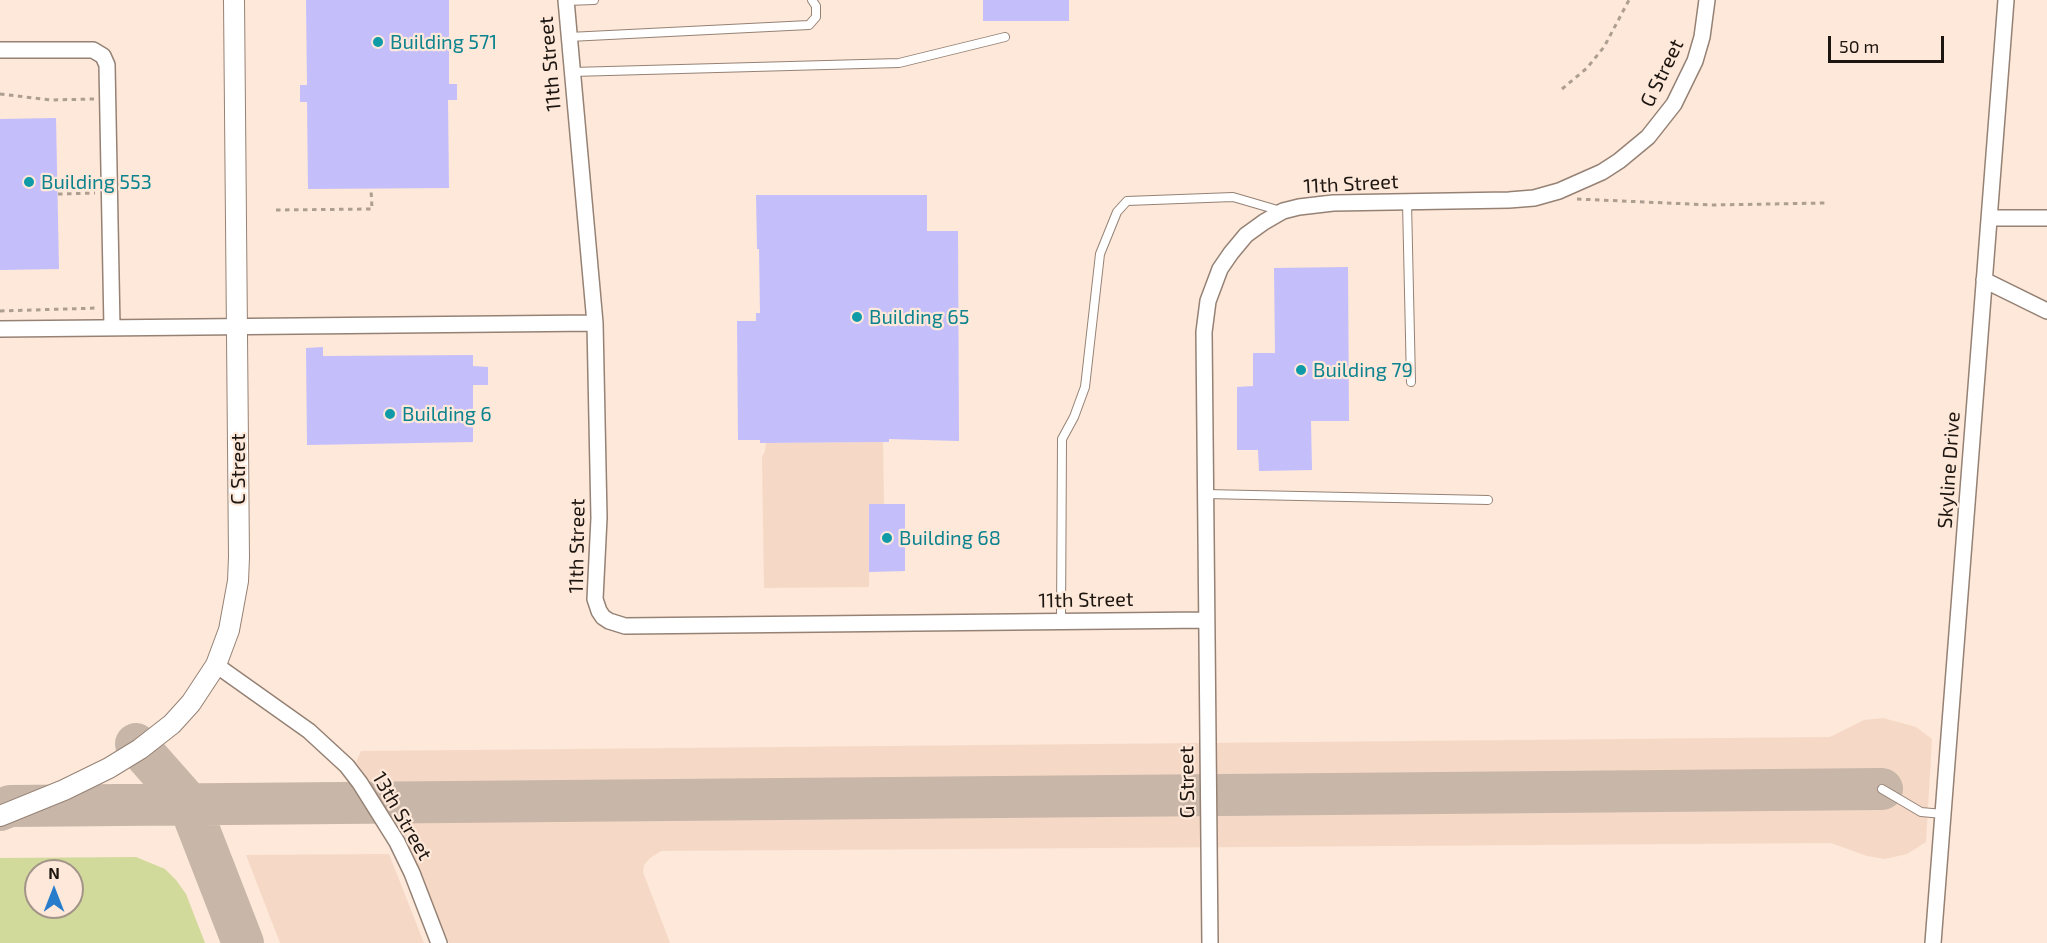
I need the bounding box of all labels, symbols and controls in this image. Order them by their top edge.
street label: 11th Street [534,16,566,112]
scale bar [1831,24,1946,62]
place label: Building 571 [390,30,497,54]
marker: Building 571 [371,35,385,49]
street label: G Street [1635,35,1689,111]
text: 50 m [1839,35,1879,57]
place label: Building 553 [41,170,152,194]
street label: 11th Street [1303,170,1399,198]
marker: Building 553 [22,175,36,189]
place label: Building 65 [869,305,970,329]
marker: Building 65 [850,310,864,324]
place label: Building 79 [1313,358,1413,382]
marker: Building 79 [1294,363,1308,377]
place label: Building 6 [402,402,492,426]
marker: Building 6 [383,407,397,421]
street label: Skyline Drive [1933,411,1965,529]
street label: C Street [226,433,250,505]
street label: 11th Street [564,498,590,594]
place label: Building 68 [899,526,1001,550]
marker: Building 68 [880,531,894,545]
street label: 11th Street [1038,587,1134,613]
street label: G Street [1174,745,1200,819]
street label: 13th Street [367,767,437,865]
north arrow [24,859,84,919]
text: N [48,863,60,882]

